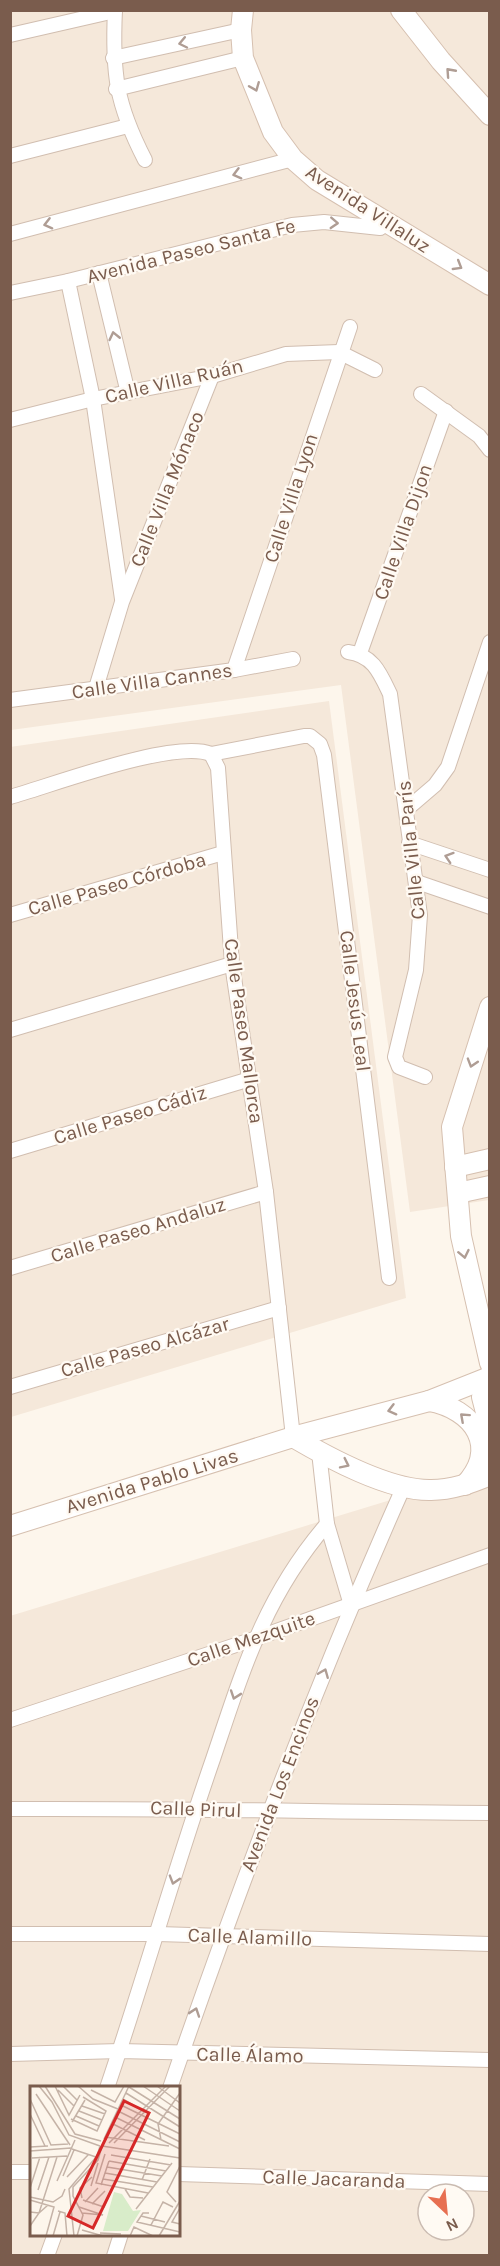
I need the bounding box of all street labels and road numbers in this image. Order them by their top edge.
street label: Avenida Villaluz [302,160,434,258]
street label: Avenida Paseo Santa Fe [84,214,298,288]
street label: Calle Villa Ruán [103,354,245,408]
street label: Calle Villa Mónaco [125,408,209,570]
street label: Calle Villa Lyon [259,430,323,566]
street label: Calle Villa Dijon [369,461,437,603]
street label: Calle Villa Cannes [70,658,234,704]
street label: Calle Villa París [392,779,430,921]
street label: Calle Paseo Córdoba [25,848,209,920]
street label: Calle Jesús Leal [335,929,375,1073]
street label: Calle Paseo Mallorca [220,937,268,1125]
street label: Calle Paseo Cádiz [51,1081,209,1149]
street label: Calle Paseo Andaluz [48,1192,228,1268]
street label: Calle Paseo Alcázar [58,1312,233,1382]
street label: Avenida Pablo Livas [63,1444,241,1518]
street label: Calle Mezquite [184,1606,318,1672]
street label: Avenida Los Encinos [236,1693,324,1875]
street label: Calle Pirul [150,1796,242,1822]
street label: Calle Alamillo [187,1923,313,1951]
street label: Calle Álamo [196,2042,304,2067]
street label: Calle Jacaranda [262,2165,406,2193]

